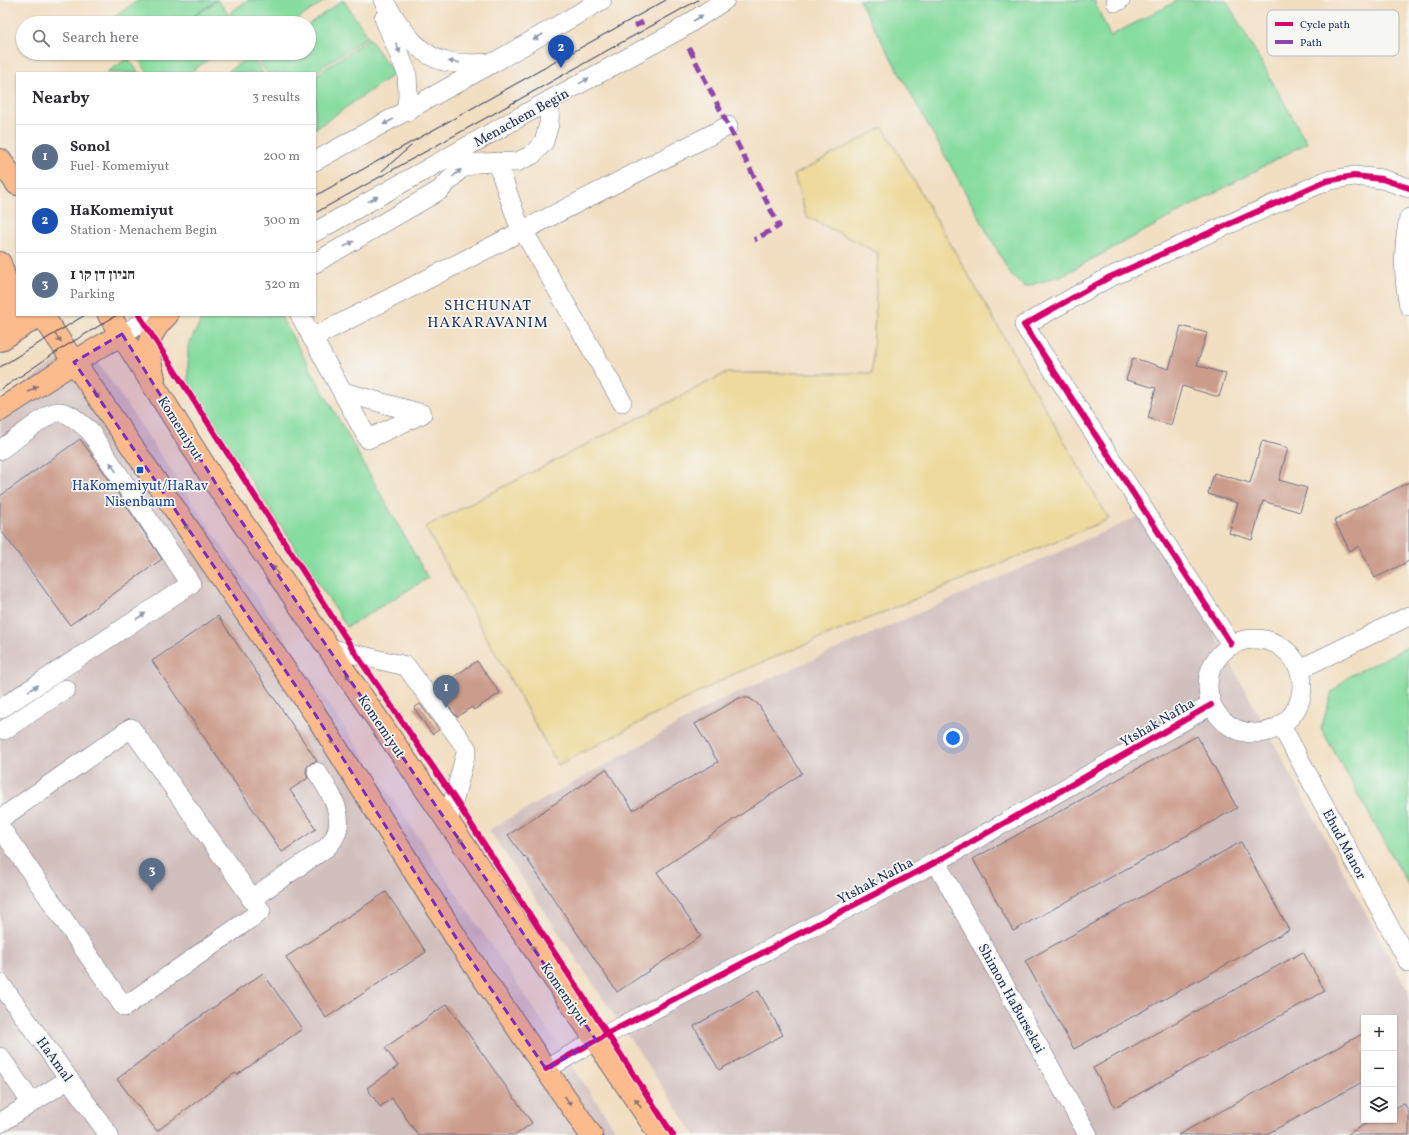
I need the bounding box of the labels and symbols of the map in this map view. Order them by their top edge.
legend [1267,10,1399,56]
one-way arrow [693,14,703,22]
text: Cycle path [1300,18,1350,33]
one-way arrow [532,34,544,41]
pin: 2 [548,35,574,68]
text: Path [1300,36,1323,51]
one-way arrow [395,43,401,55]
one-way arrow [448,59,460,65]
one-way arrow [579,78,590,85]
street label: Menachem Begin [471,84,573,152]
one-way arrow [382,118,394,125]
one-way arrow [452,169,462,178]
one-way arrow [368,196,379,202]
one-way arrow [343,240,355,247]
district label: SHCHUNAT HAKARAVANIM [427,296,549,334]
one-way arrow [54,333,62,344]
one-way arrow [28,385,38,393]
one-way arrow [92,389,100,399]
street label: Komemiyut [152,393,207,465]
one-way arrow [109,461,117,472]
marker: HaKomemiyut/HaRav Nisenbaum [135,465,145,475]
place label: HaKomemiyut/HaRav Nisenbaum [72,477,209,512]
one-way arrow [181,520,189,530]
one-way arrow [271,565,279,576]
one-way arrow [136,612,146,620]
one-way arrow [255,627,263,637]
one-way arrow [345,672,353,683]
pin: 1 [433,675,459,708]
one-way arrow [27,684,38,692]
street label: Komemiyut [353,692,409,762]
street label: Ytshak Nafha [1117,694,1199,752]
your location [943,728,963,748]
one-way arrow [327,735,335,745]
street label: Ehud Manor [1317,806,1370,883]
one-way arrow [458,837,466,848]
street label: Ytshak Nafha [835,853,917,909]
pin: 3 [139,858,165,891]
street label: Shimon HaBursekai [973,940,1049,1057]
one-way arrow [531,945,539,955]
street label: Komemiyut [536,960,592,1030]
street label: HaAmal [31,1034,76,1086]
one-way arrow [564,1096,572,1107]
one-way arrow [634,1097,642,1108]

